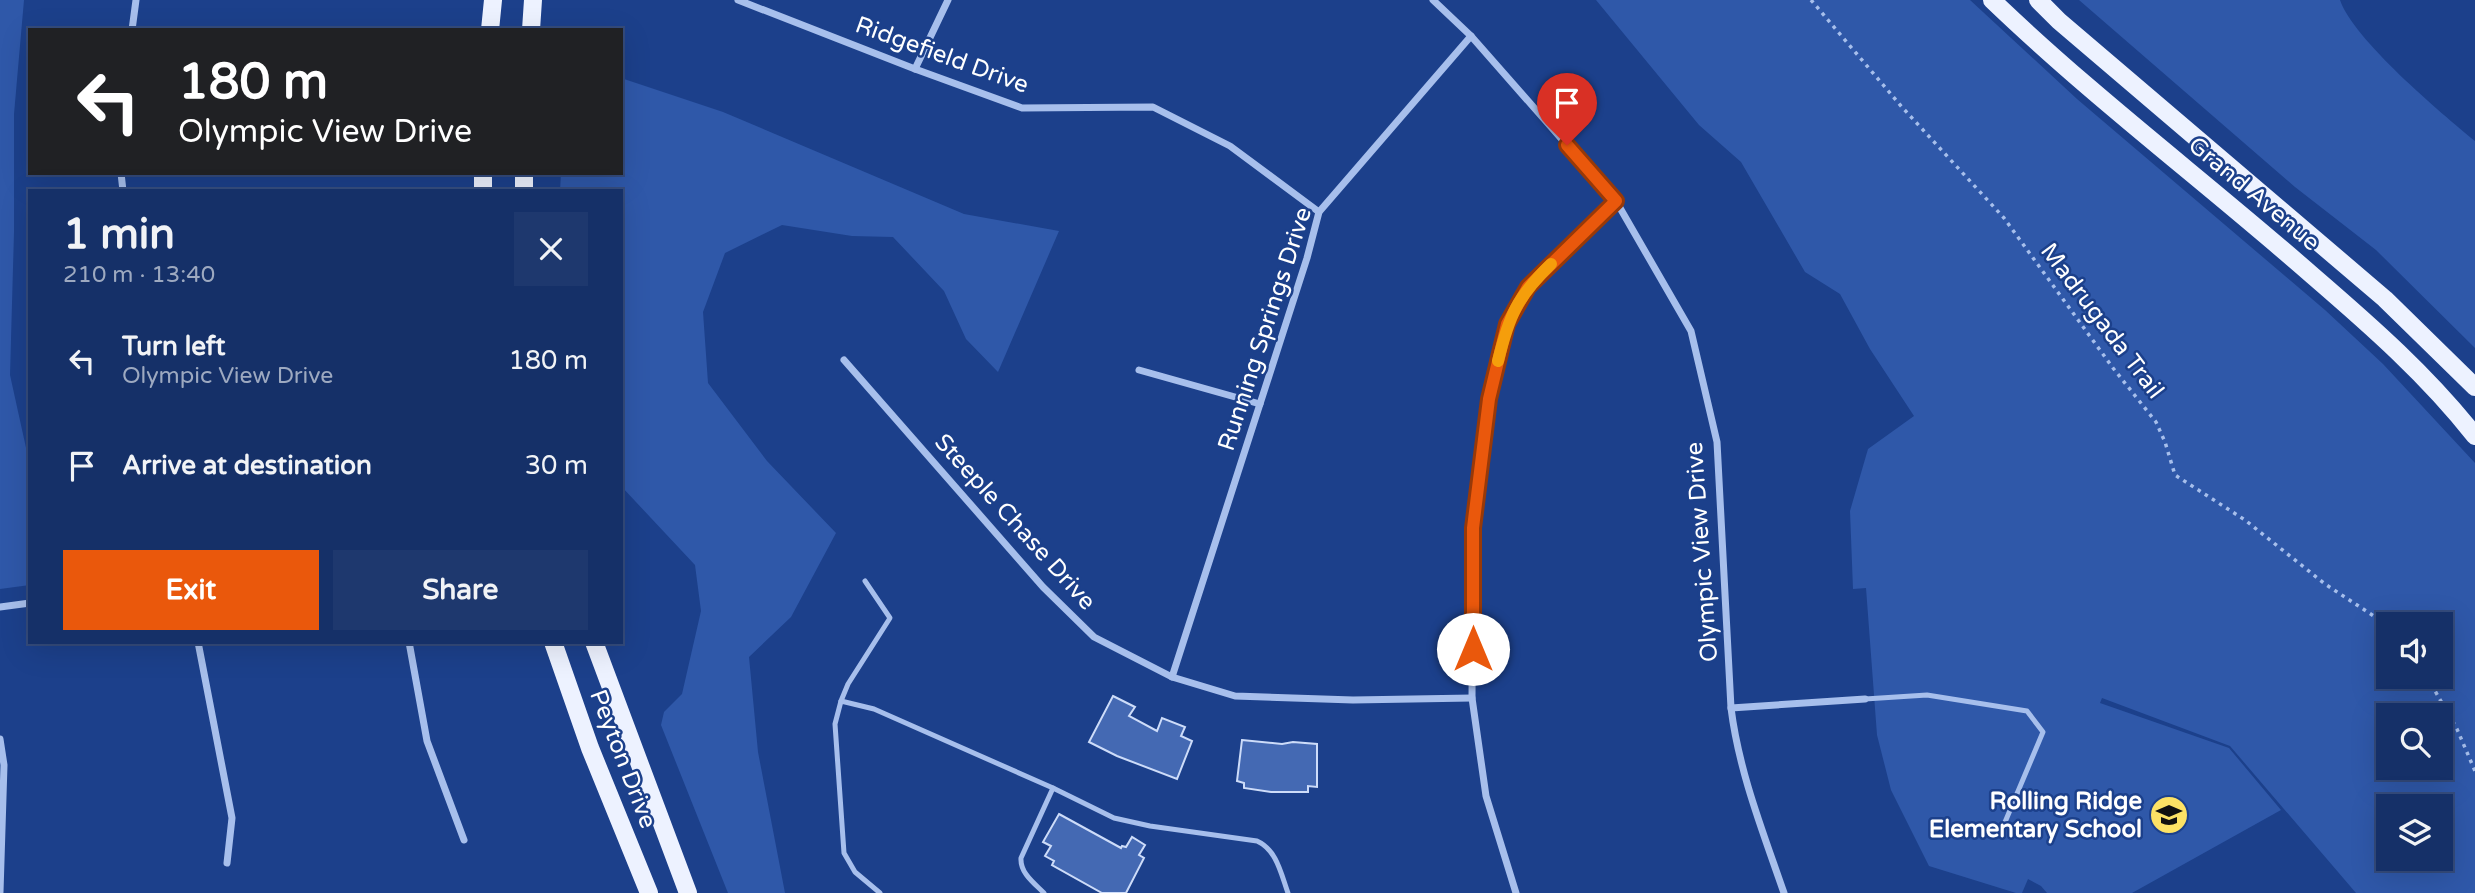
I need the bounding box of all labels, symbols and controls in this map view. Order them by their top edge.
street label: Ridgefield Drive [851,10,1033,100]
text: 180 m [178,53,328,112]
icon: left [63,56,154,147]
pin [1537,73,1597,145]
icon: arrive [1548,84,1586,122]
text: Olympic View Drive [178,113,472,151]
street label: Grand Avenue [2182,131,2326,257]
street label: Running Springs Drive [1212,204,1318,454]
text: 1 min [63,209,175,260]
button: close [514,212,588,286]
street label: Madrugada Trail [2034,238,2170,404]
text: 210 m · 13:40 [63,261,215,289]
text: Turn left [122,331,225,362]
icon: left [63,342,101,380]
text: 180 m [508,345,588,376]
text: Olympic View Drive [122,362,333,390]
street label: Steeple Chase Drive [928,428,1102,616]
street label: Olympic View Drive [1680,441,1724,663]
icon: arrive [63,447,101,485]
text: Arrive at destination [122,450,372,481]
text: 30 m [525,450,588,481]
button: Exit [63,550,319,630]
button: Share [333,550,588,630]
position arrow [1436,612,1510,686]
map controls [2376,612,2453,871]
button: sound [2376,612,2453,689]
street label: Peyton Drive [583,686,663,832]
button: search [2376,703,2453,780]
place label: Rolling Ridge Elementary School [1929,787,2142,844]
school or university icon: Rolling Ridge Elementary School [2148,794,2190,836]
button: layers [2376,794,2453,871]

